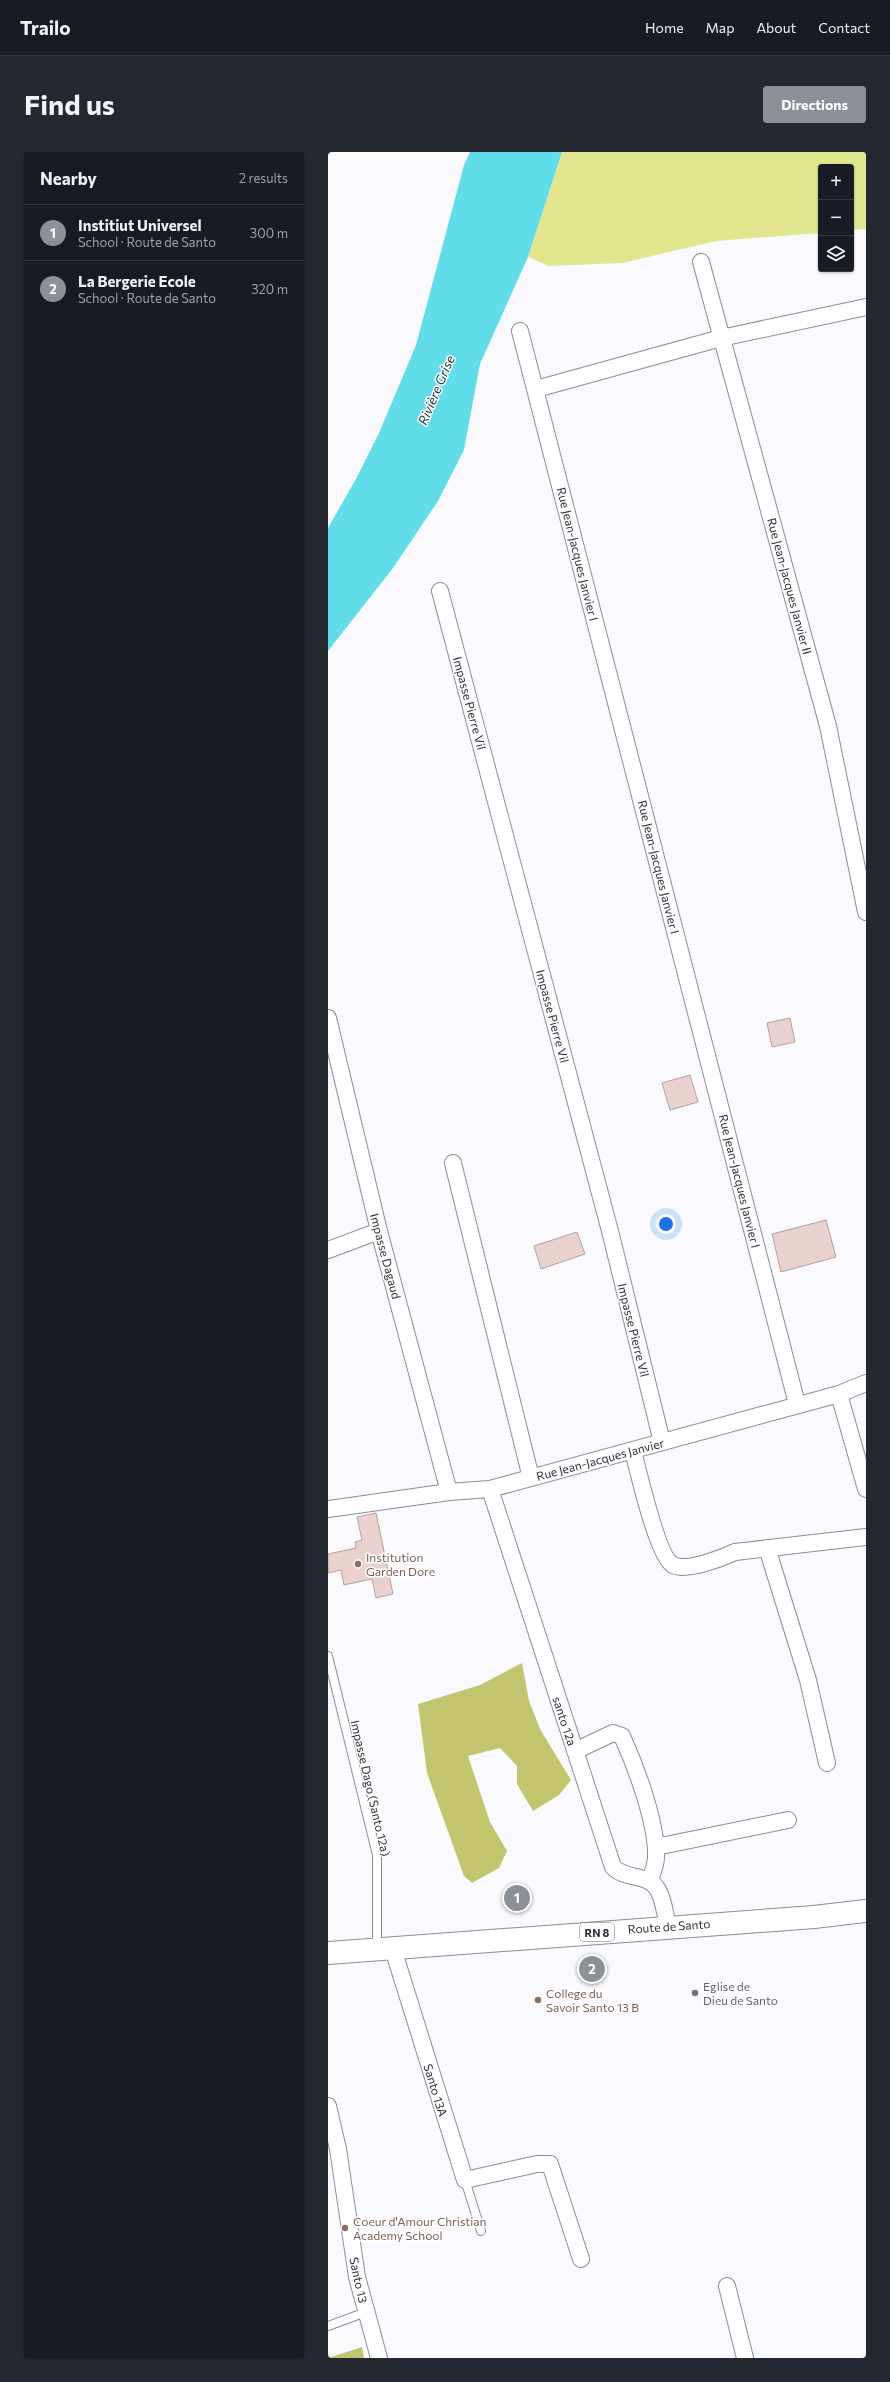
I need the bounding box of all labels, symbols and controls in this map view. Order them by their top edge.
text: Trailo [20,16,71,39]
text: Home [645,19,684,36]
text: Map [706,19,734,36]
text: About [756,19,796,36]
text: Contact [818,19,870,36]
button: Directions [763,86,866,123]
text: Find us [24,87,115,121]
map controls [818,164,854,272]
button: + [818,164,854,200]
text: Nearby [40,168,97,189]
text: 2 results [239,170,288,186]
button: − [818,200,854,236]
text: Institiut Universel [78,216,202,234]
text: 1 [50,225,56,241]
text: 300 m [250,225,288,241]
text: School · Route de Santo [78,234,216,250]
button: layers [818,236,854,272]
text: La Bergerie Ecole [78,272,196,290]
text: 2 [49,281,57,297]
text: 320 m [251,281,288,297]
text: School · Route de Santo [78,290,216,306]
water label: Rivière Grise [414,353,458,427]
street label: Rue Jean-Jacques Janvier I [554,486,601,623]
street label: Rue Jean-Jacques Janvier II [764,516,815,656]
street label: Impasse Pierre Vil [451,655,489,751]
street label: Rue Jean-Jacques Janvier I [635,799,682,936]
street label: Impasse Pierre Vil [534,968,572,1064]
street label: Rue Jean-Jacques Janvier I [716,1113,763,1250]
street label: Impasse Dagaud [368,1212,404,1300]
your location [656,1214,676,1234]
street label: Impasse Pierre Vil [616,1282,652,1378]
street label: Rue Jean-Jacques Janvier [535,1435,666,1484]
place label: Institution Garden Dore [366,1550,435,1578]
marker: Institution Garden Dore [353,1559,363,1569]
street label: santo 12a [550,1695,580,1747]
street label: Impasse Dago (Santo 12a) [348,1718,394,1858]
pin: 1 [504,1883,530,1913]
street label: Route de Santo [627,1916,711,1936]
road number: RN 8 [580,1923,614,1941]
pin: 2 [579,1954,605,1984]
place label: Eglise de Dieu de Santo [703,1979,778,2007]
place label: College du Savoir Santo 13 B [546,1986,639,2014]
marker: Eglise de Dieu de Santo [690,1988,700,1998]
marker: College du Savoir Santo 13 B [533,1995,543,2005]
street label: Santo 13A [421,2062,451,2118]
place label: Coeur d'Amour Christian Academy School [353,2214,486,2242]
marker: Coeur d'Amour Christian Academy School [340,2223,350,2233]
street label: Santo 13 [347,2256,371,2304]

